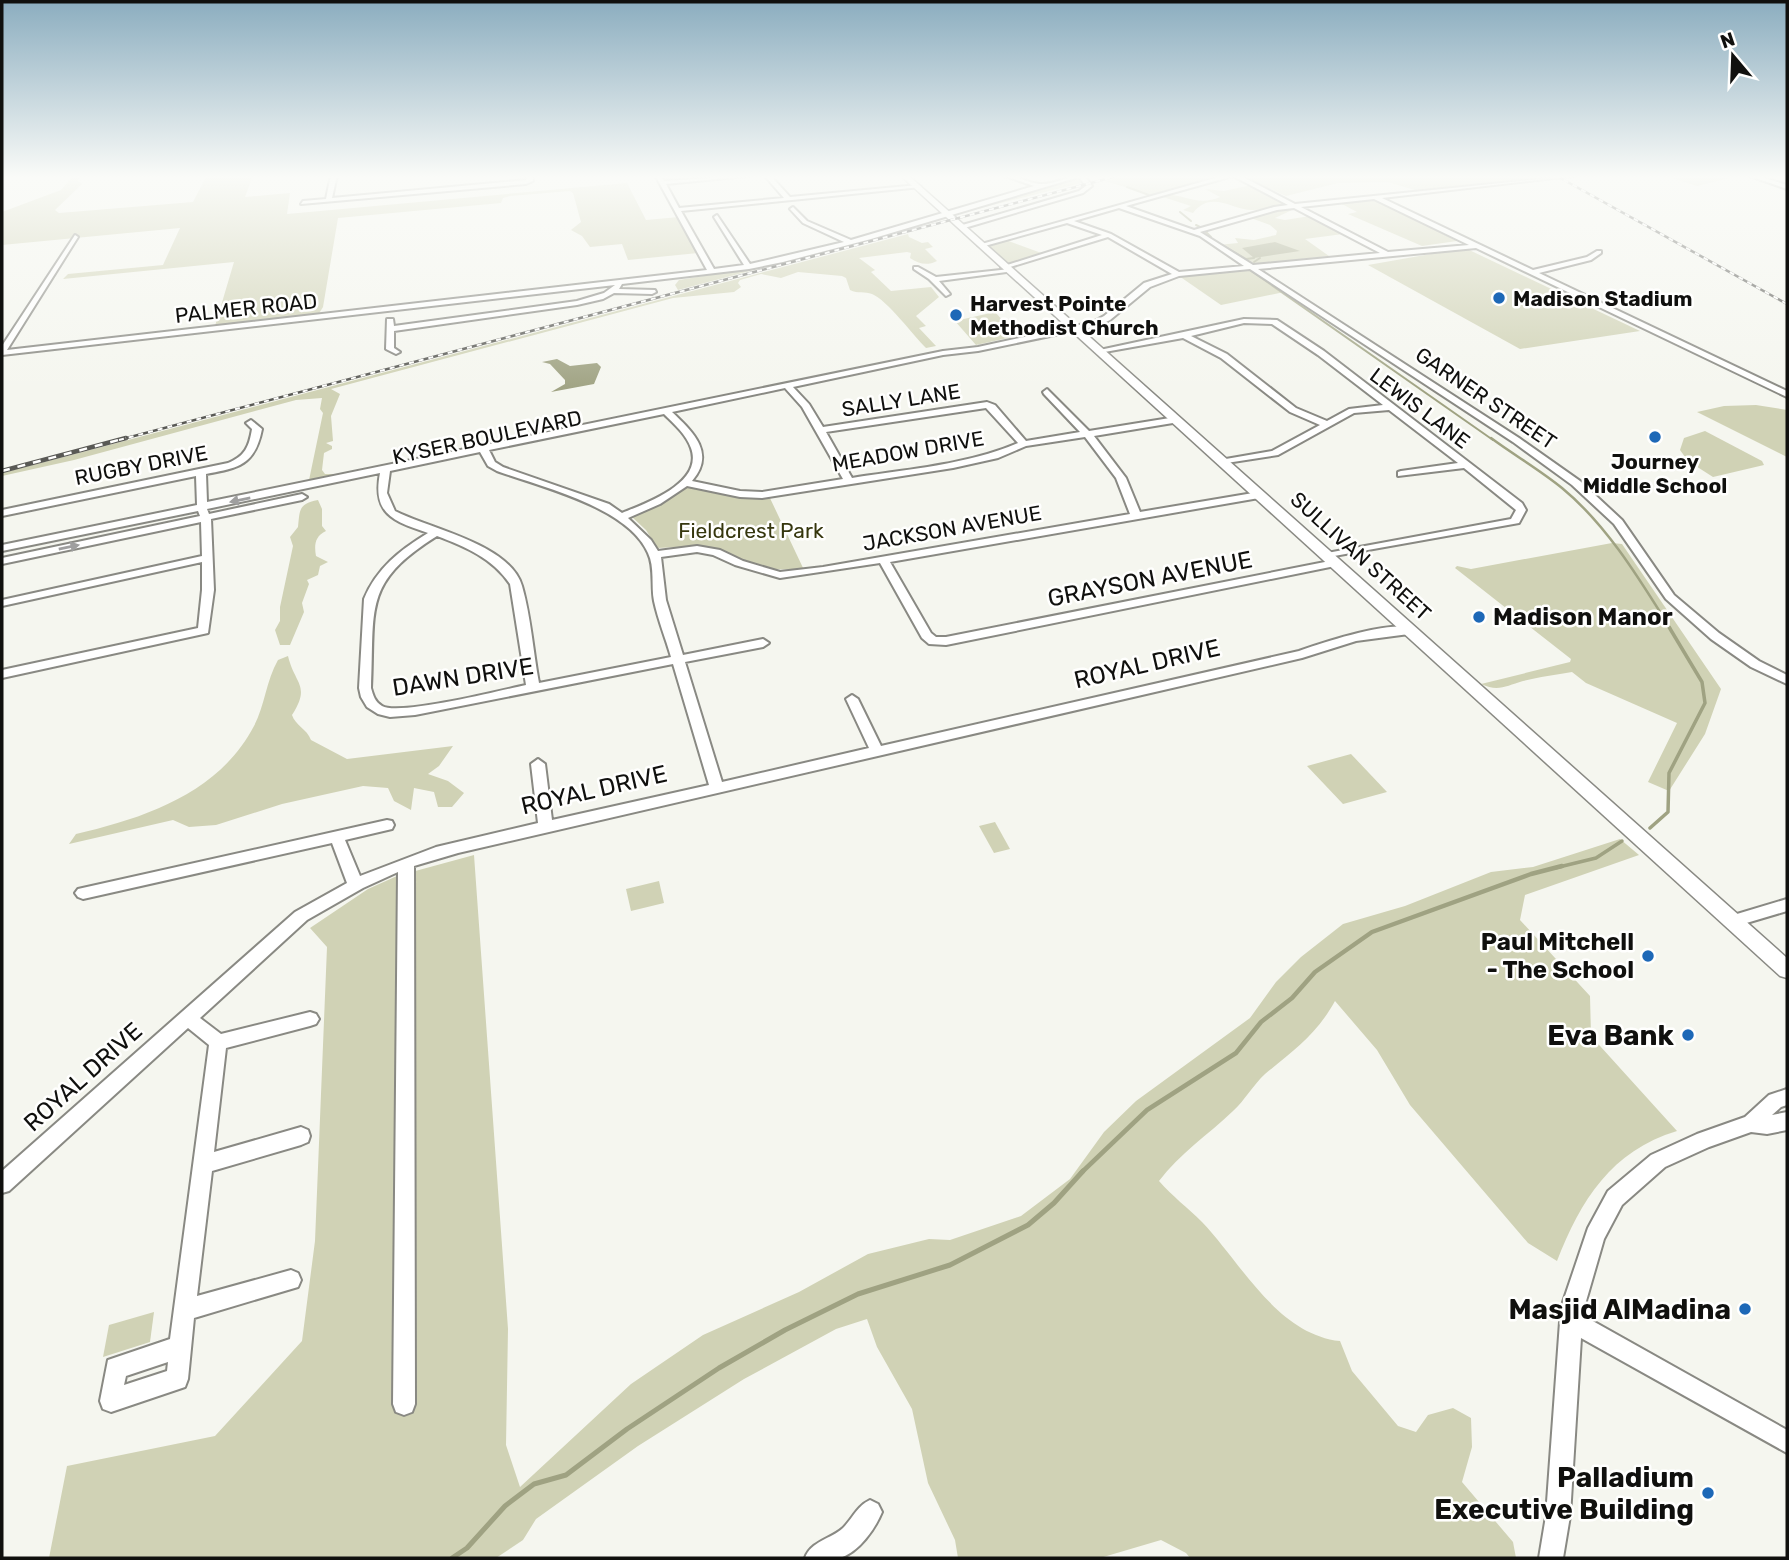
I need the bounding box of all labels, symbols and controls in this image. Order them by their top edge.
north arrow [1698,21,1768,91]
text: N [1717,27,1738,53]
place label: Madison Stadium [1513,286,1693,311]
street label: PALMER ROAD [174,288,318,328]
marker: Madison Stadium [1491,290,1507,306]
place label: Harvest Pointe Methodist Church [970,291,1159,340]
marker: Harvest Pointe Methodist Church [948,307,964,323]
street label: GARNER STREET [1411,342,1561,454]
street label: LEWIS LANE [1365,362,1475,454]
street label: SALLY LANE [840,378,962,422]
street label: KYSER BOULEVARD [390,405,584,469]
street label: MEADOW DRIVE [830,425,986,477]
marker: Journey Middle School [1647,429,1663,445]
street label: RUGBY DRIVE [72,440,210,490]
place label: Journey Middle School [1583,449,1727,498]
street label: SULLIVAN STREET [1286,486,1436,626]
one-way arrow [229,495,251,506]
street label: JACKSON AVENUE [861,500,1043,556]
park label: Fieldcrest Park [678,518,824,543]
one-way arrow [58,541,80,552]
street label: GRAYSON AVENUE [1045,545,1255,613]
place label: Madison Manor [1493,603,1673,631]
marker: Madison Manor [1471,609,1487,625]
street label: ROYAL DRIVE [1071,634,1223,694]
street label: DAWN DRIVE [390,652,536,702]
street label: ROYAL DRIVE [518,760,670,820]
place label: Paul Mitchell - The School [1481,928,1634,984]
marker: Paul Mitchell - The School [1640,948,1656,964]
street label: ROYAL DRIVE [18,1017,148,1137]
place label: Eva Bank [1547,1019,1675,1052]
marker: Eva Bank [1680,1027,1696,1043]
place label: Masjid AlMadina [1508,1293,1731,1326]
marker: Masjid AlMadina [1737,1301,1753,1317]
place label: Palladium Executive Building [1434,1461,1694,1526]
marker: Palladium Executive Building [1700,1485,1716,1501]

